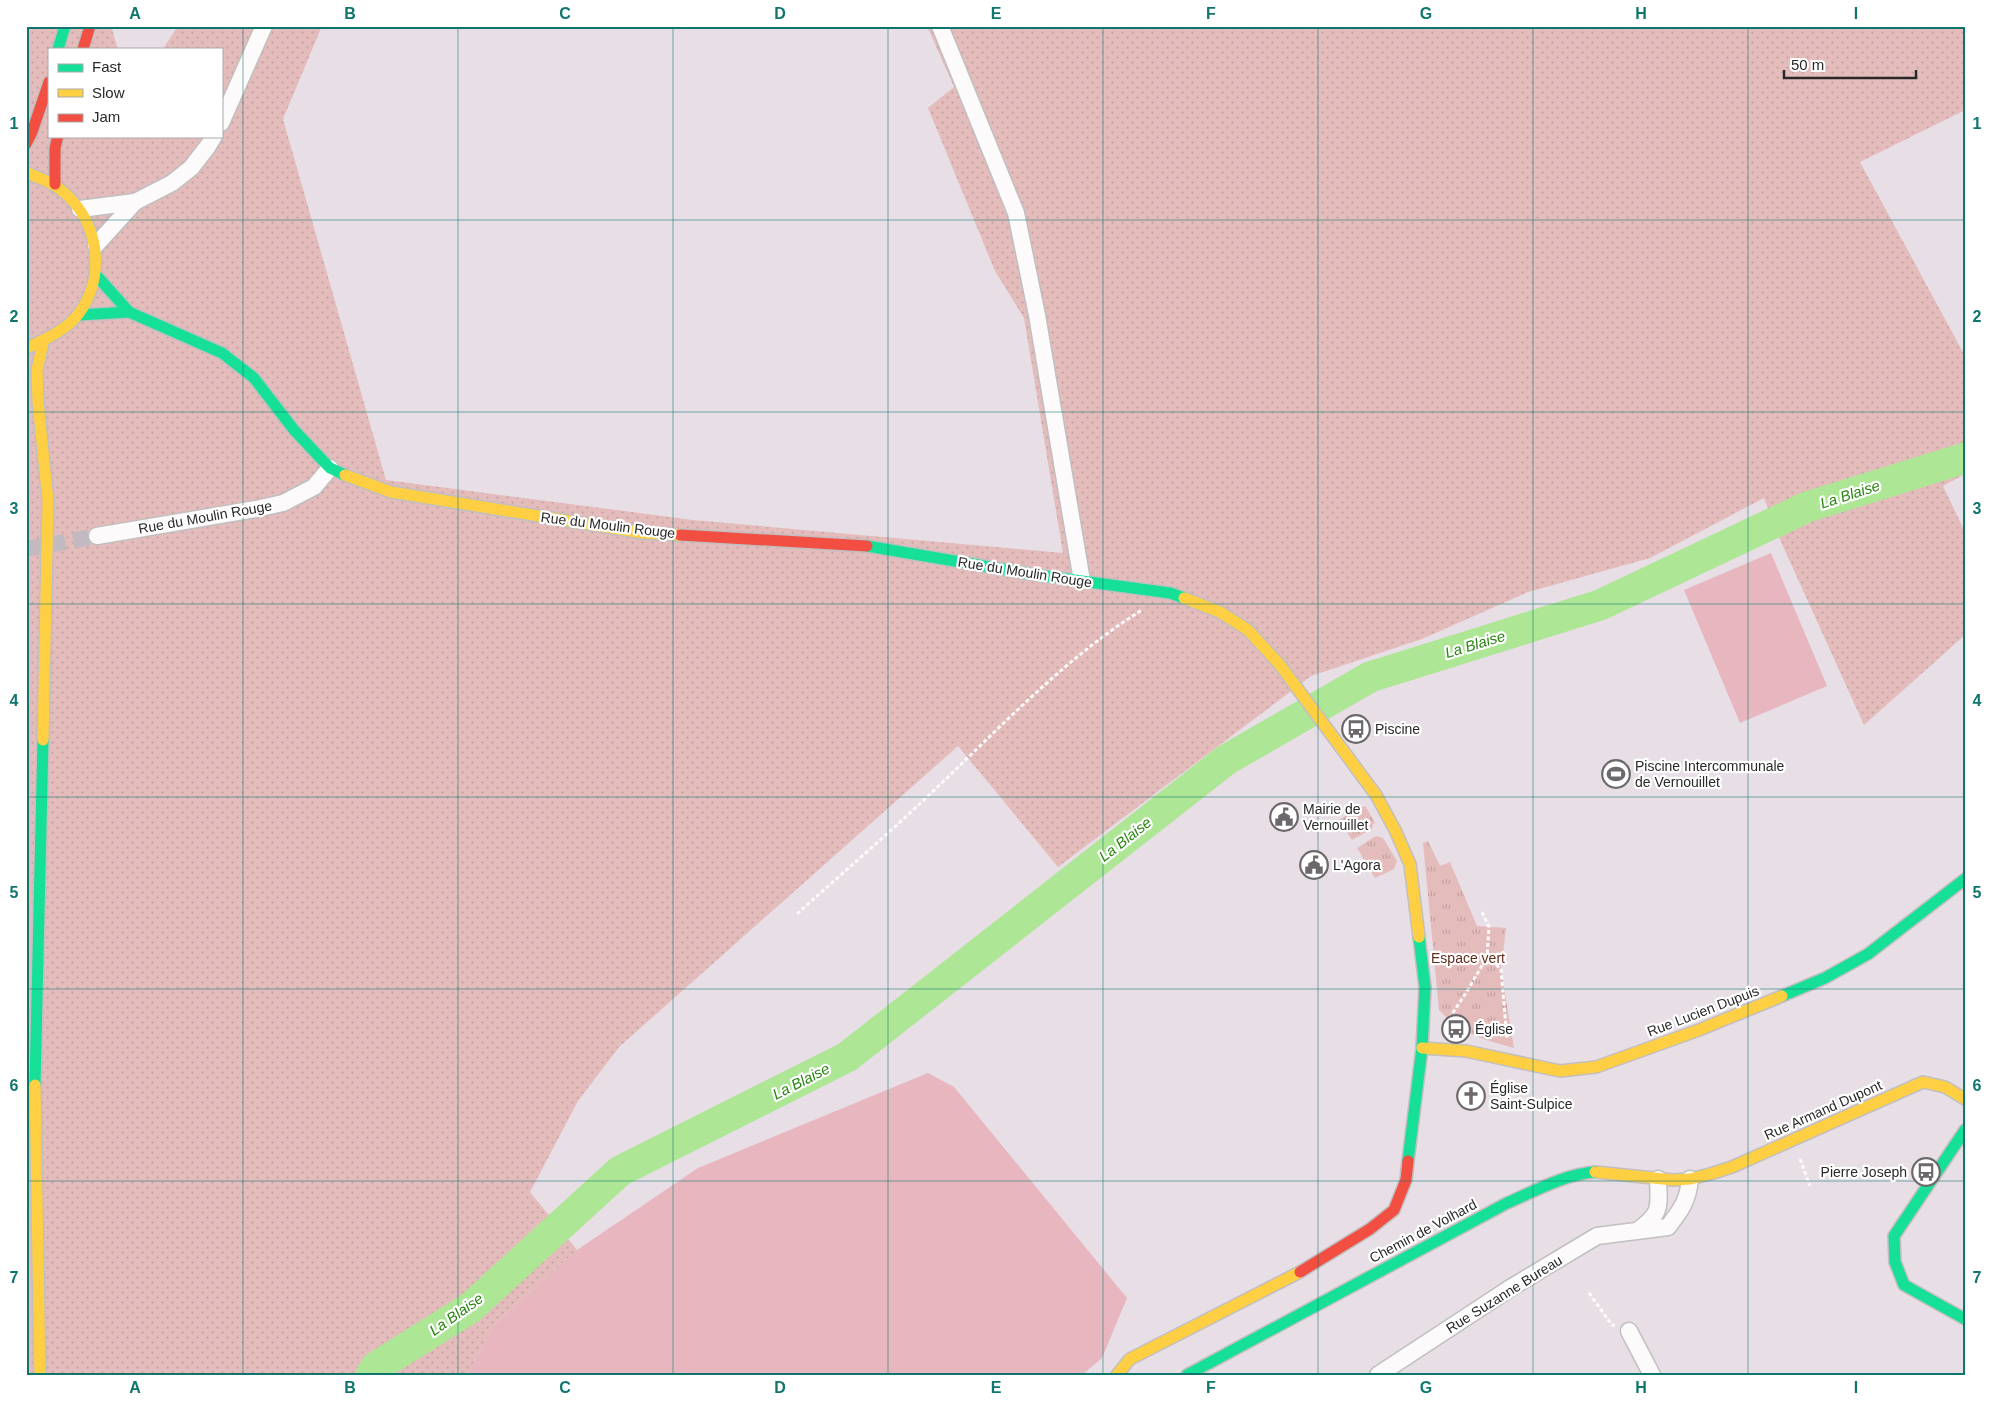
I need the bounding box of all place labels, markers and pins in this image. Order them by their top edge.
bus stop icon: Piscine [1341,714,1371,744]
place label: Piscine [1375,721,1420,737]
place label: Piscine Intercommunale de Vernouillet [1635,758,1785,790]
sports icon: Piscine Intercommunale de Vernouillet [1601,759,1631,789]
place label: Mairie de Vernouillet [1303,801,1368,833]
public building icon: Mairie de Vernouillet [1269,802,1299,832]
public building icon: L'Agora [1299,850,1329,880]
place label: L'Agora [1333,857,1381,873]
bus stop icon: Église [1441,1014,1471,1044]
place label: Église [1475,1021,1513,1037]
place label: Église Saint-Sulpice [1490,1080,1573,1112]
church icon: Église Saint-Sulpice [1456,1081,1486,1111]
bus stop icon: Pierre Joseph [1911,1157,1941,1187]
place label: Pierre Joseph [1821,1164,1907,1180]

